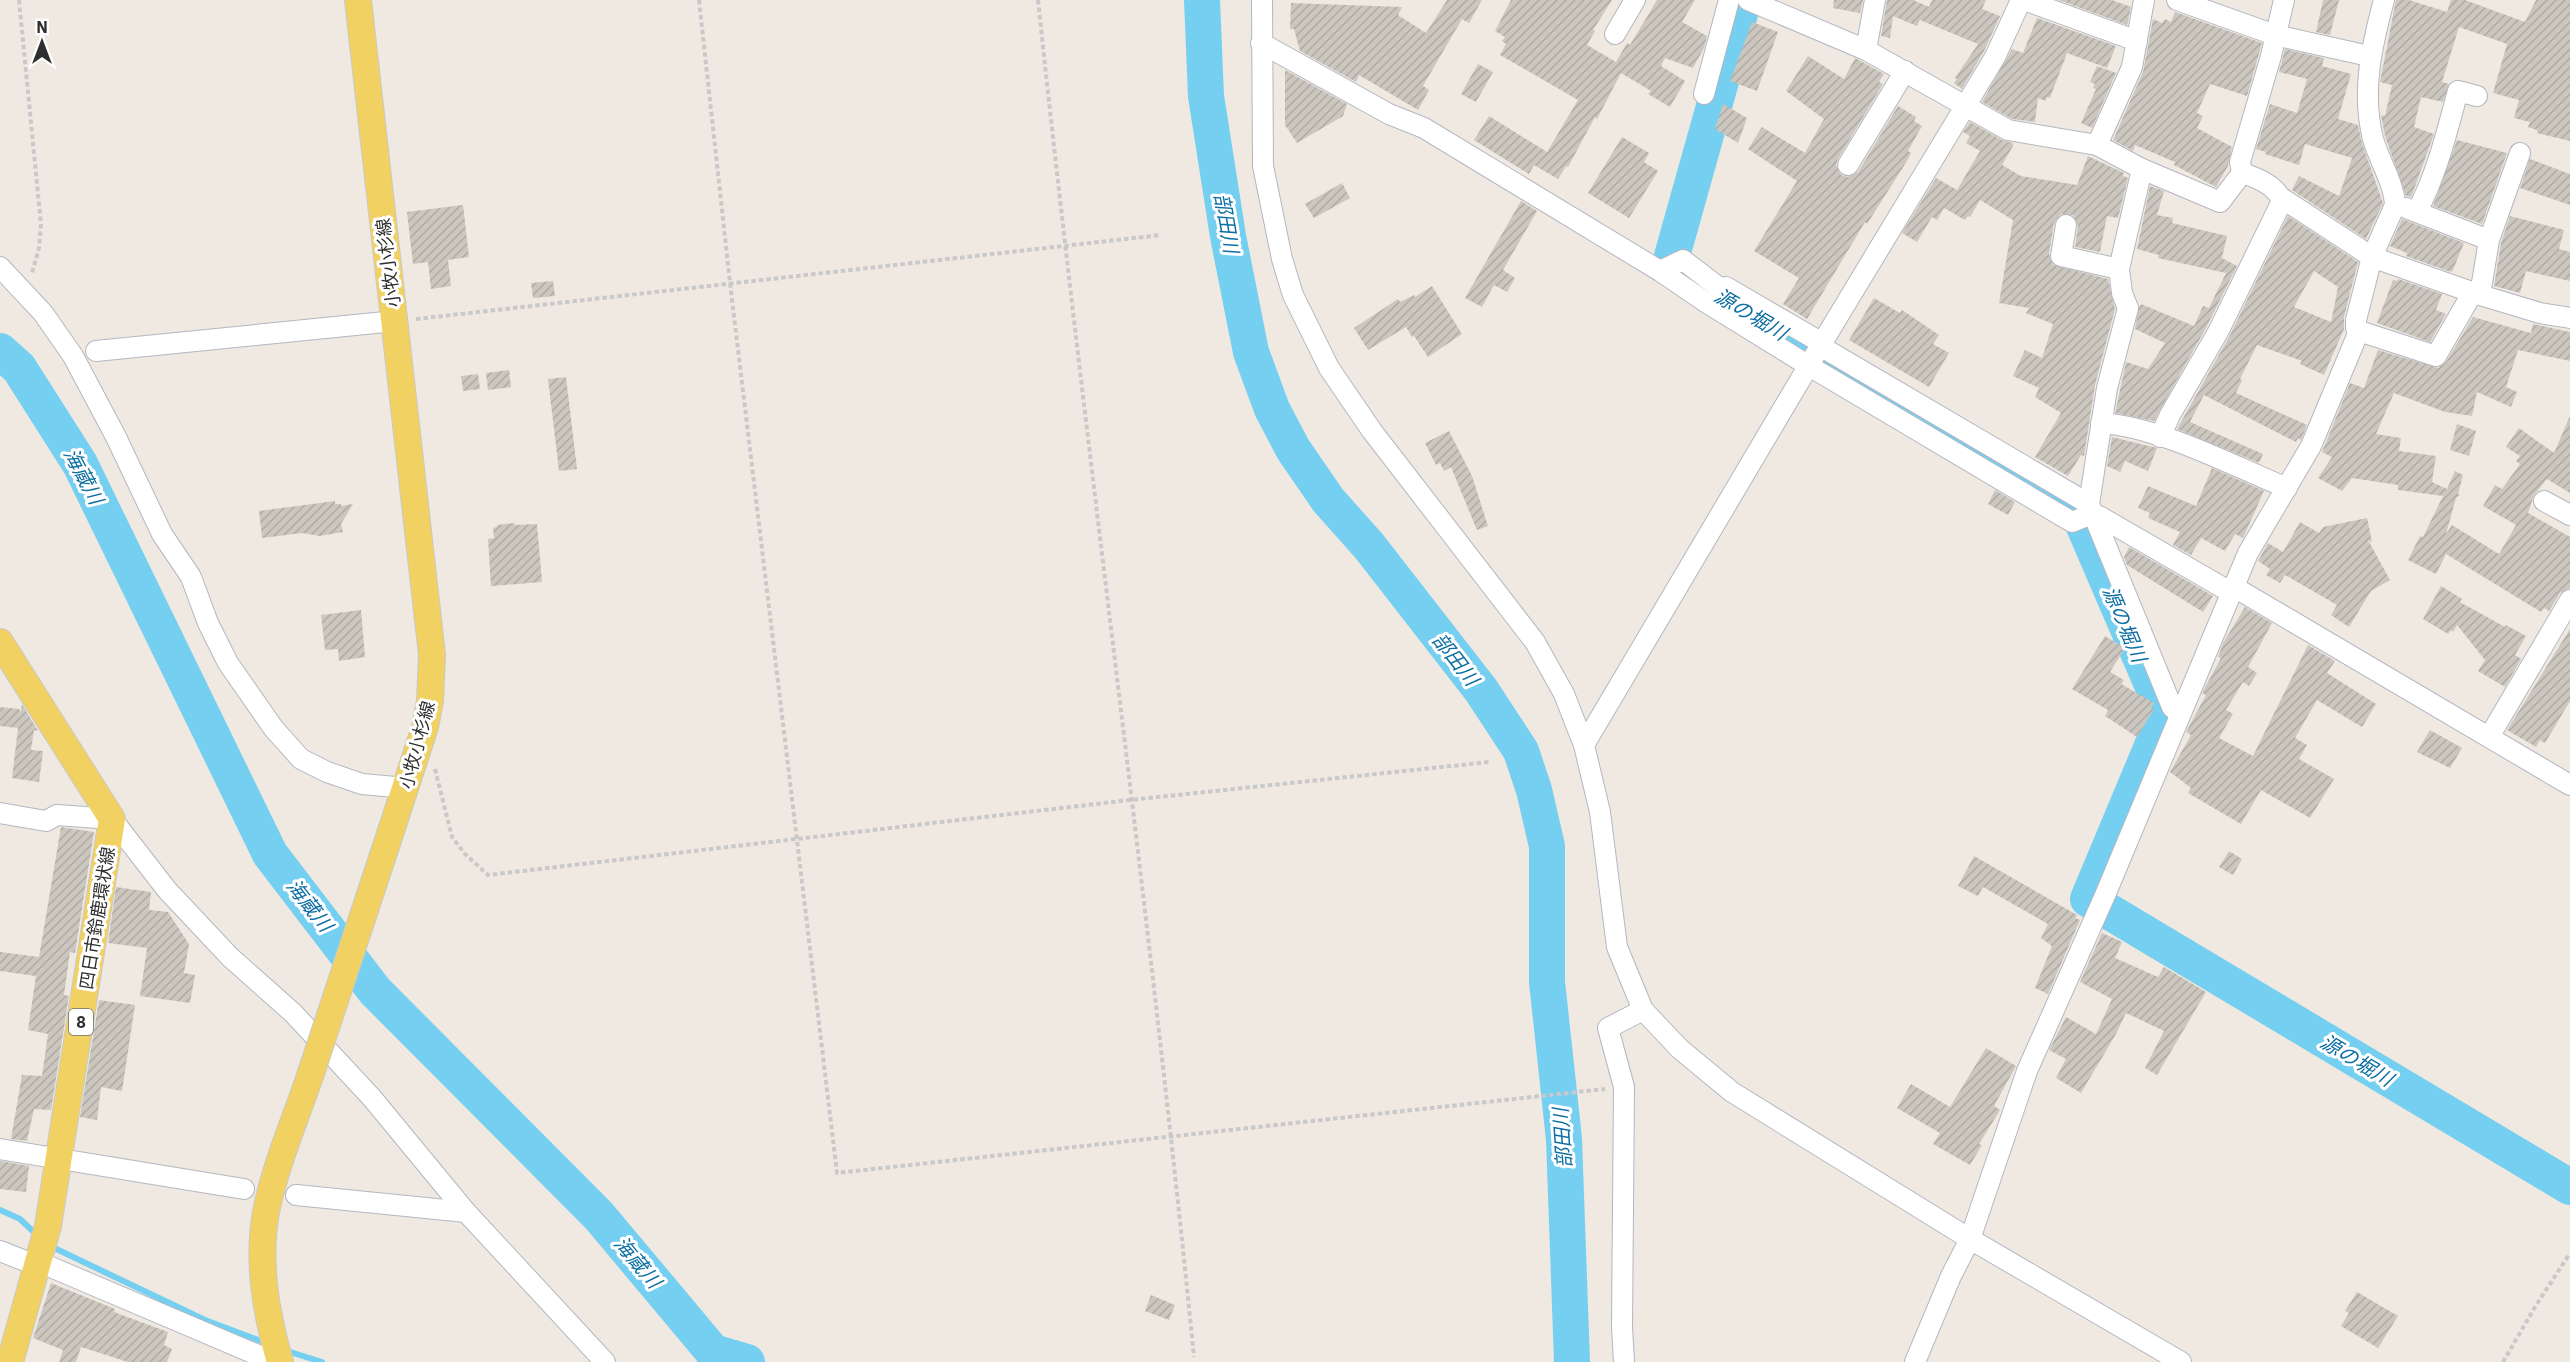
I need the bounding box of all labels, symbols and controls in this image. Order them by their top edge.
north arrow [12,12,72,72]
text: N [36,17,48,37]
water label: 部田川 [1208,191,1246,257]
street label: 小牧小杉線 [371,217,405,309]
water label: 源の堀川 [1710,282,1794,347]
water label: 海蔵川 [58,443,111,511]
water label: 源の堀川 [2097,582,2154,668]
water label: 部田川 [1427,627,1486,693]
street label: 小牧小杉線 [394,699,440,791]
street label: 四日市鈴鹿環状線 [74,845,120,991]
water label: 海蔵川 [281,873,340,939]
road number: 8 [69,1009,93,1035]
water label: 源の堀川 [2316,1028,2400,1093]
water label: 部田川 [1546,1105,1578,1169]
water label: 海蔵川 [608,1230,669,1295]

